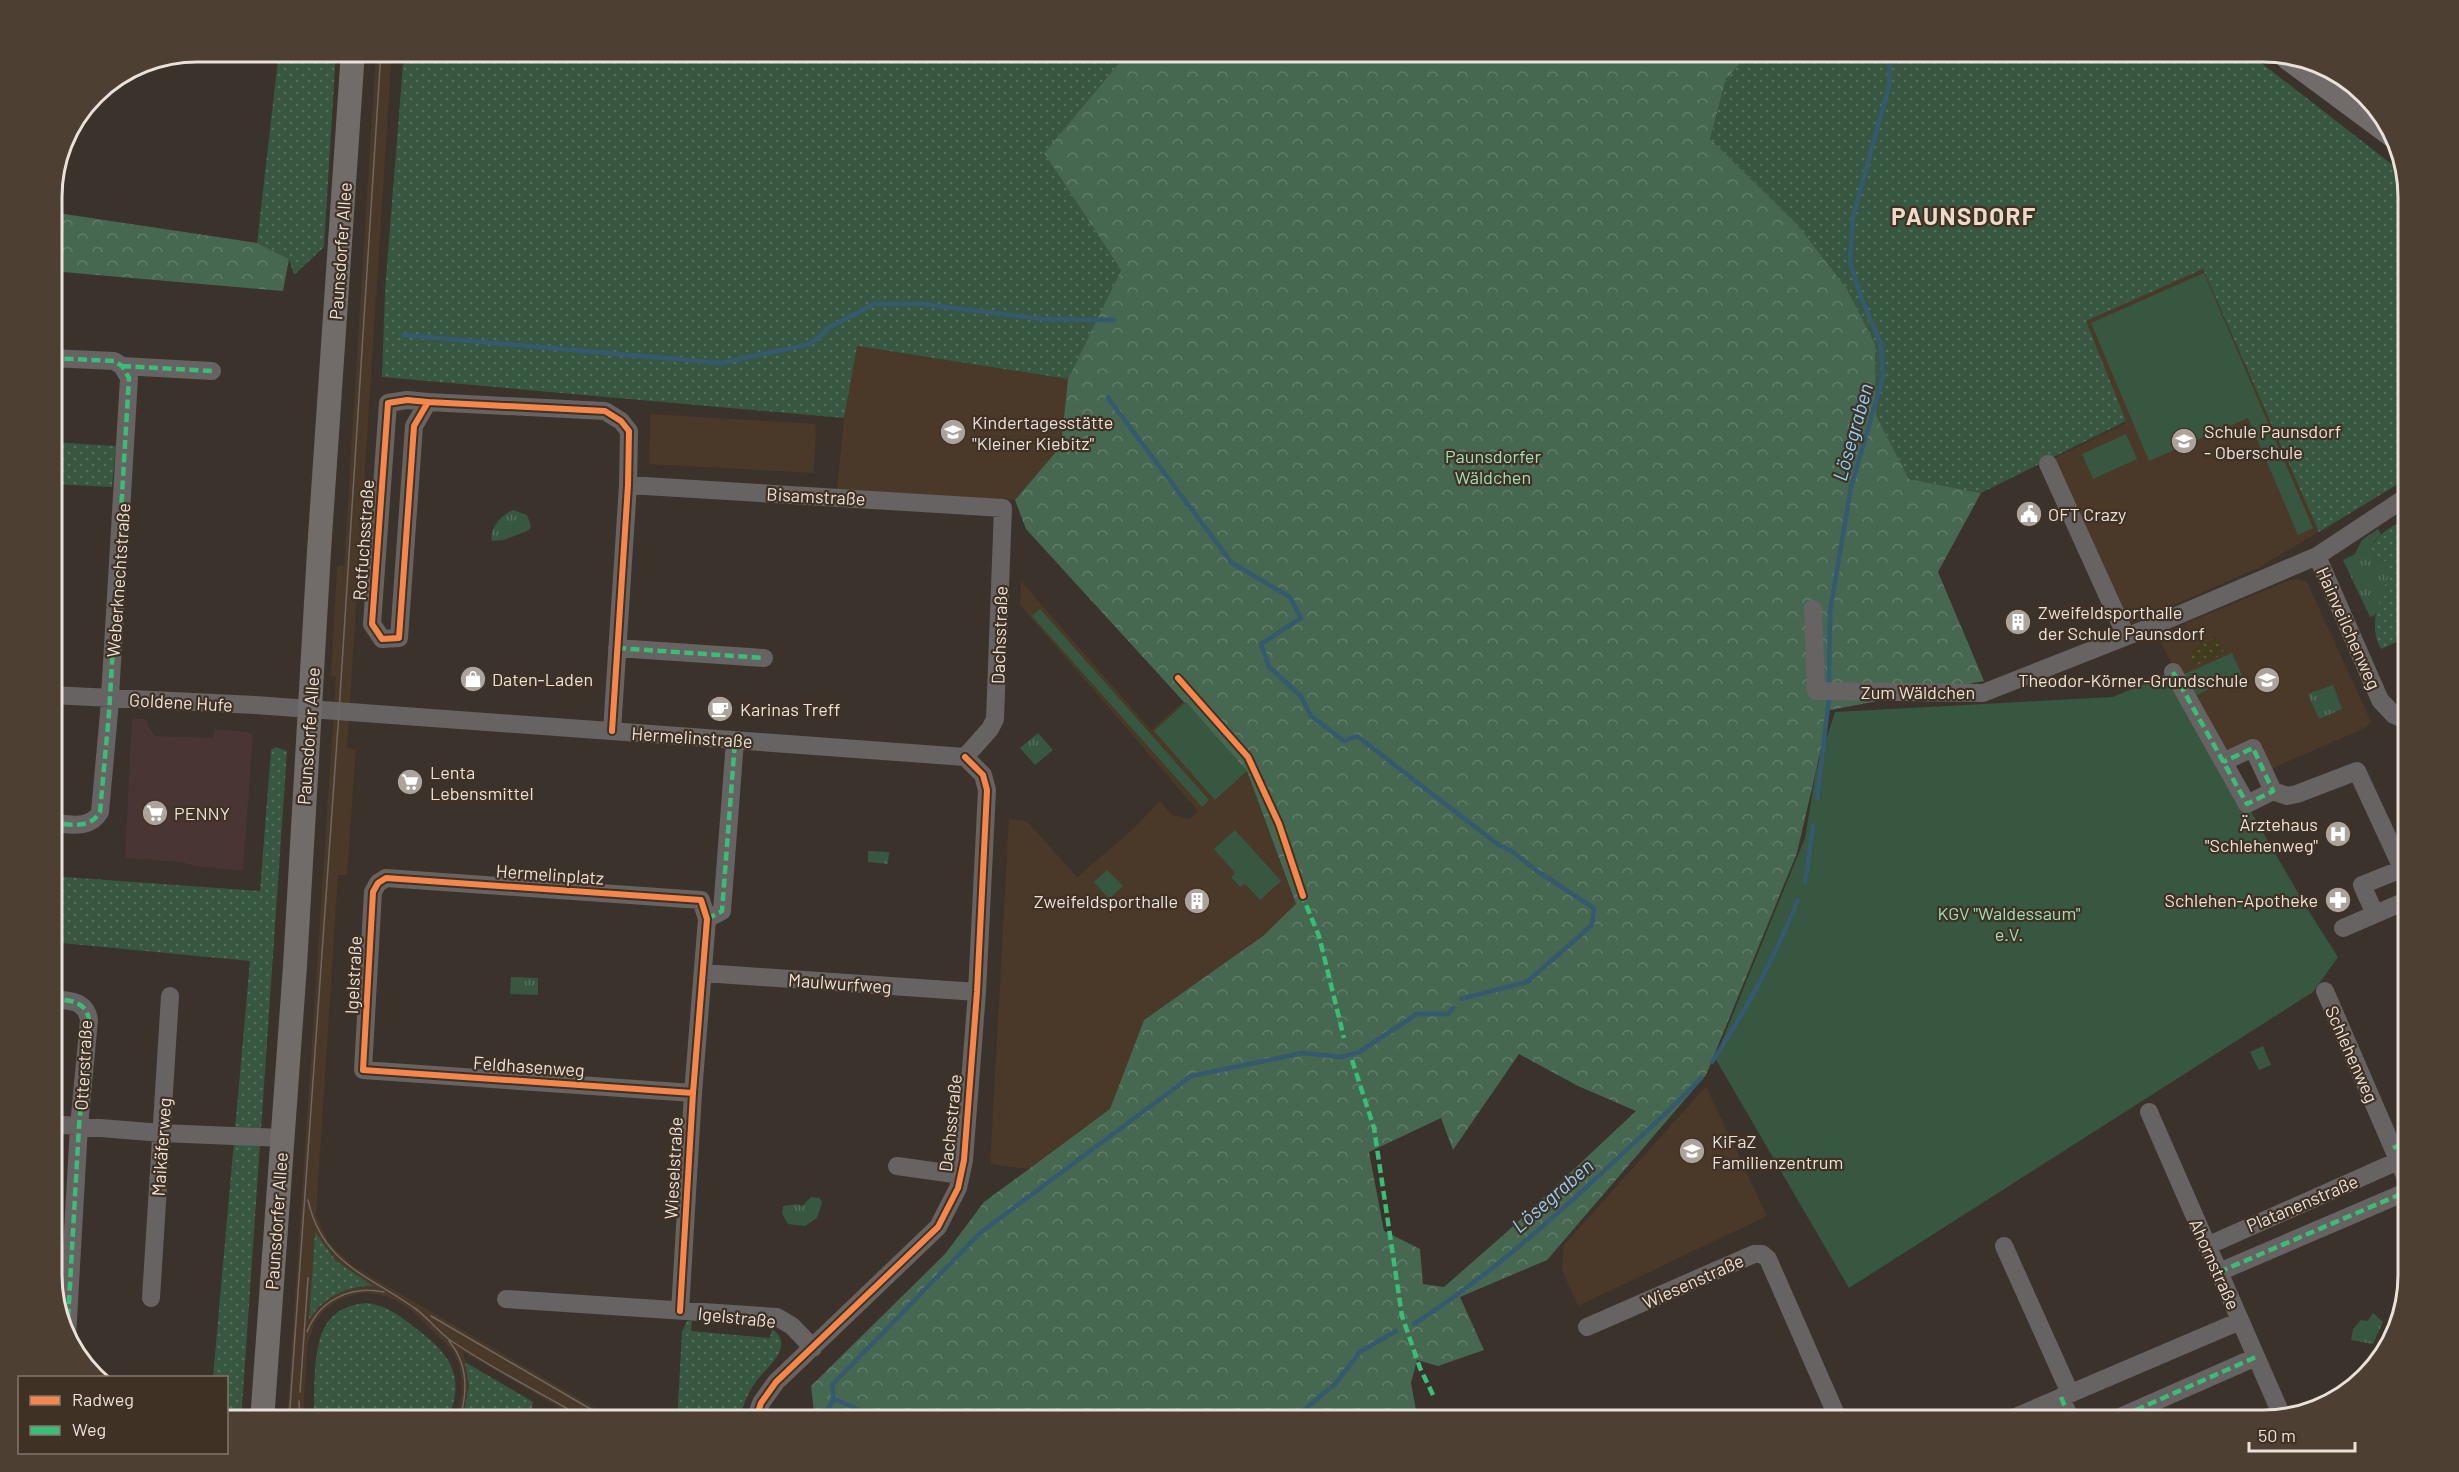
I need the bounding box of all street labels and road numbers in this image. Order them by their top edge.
street label: Paunsdorfer Allee [324,181,356,321]
street label: Rotfuchsstraße [348,479,378,601]
street label: Bisamstraße [766,482,866,510]
street label: Weberknechtstraße [102,502,134,658]
street label: Hainveilchenweg [2312,563,2386,693]
street label: Dachsstraße [986,586,1012,684]
street label: Paunsdorfer Allee [292,666,324,806]
street label: Zum Wäldchen [1861,681,1975,703]
street label: Goldene Hufe [129,688,233,716]
street label: Hermelinstraße [631,722,753,752]
street label: Hermelinplatz [495,859,605,889]
street label: Igelstraße [340,935,366,1015]
street label: Maulwurfweg [788,968,892,998]
street label: Schlehenweg [2321,1002,2383,1106]
street label: Otterstraße [70,1019,96,1111]
street label: Feldhasenweg [473,1051,585,1081]
street label: Dachsstraße [934,1073,966,1173]
street label: Maikäferweg [147,1097,175,1197]
street label: Wieselstraße [659,1116,687,1220]
street label: Paunsdorfer Allee [260,1151,292,1291]
street label: Platanenstraße [2243,1170,2361,1236]
street label: Ahornstraße [2185,1215,2245,1313]
street label: Wiesenstraße [1639,1249,1747,1313]
street label: Igelstraße [697,1302,777,1332]

